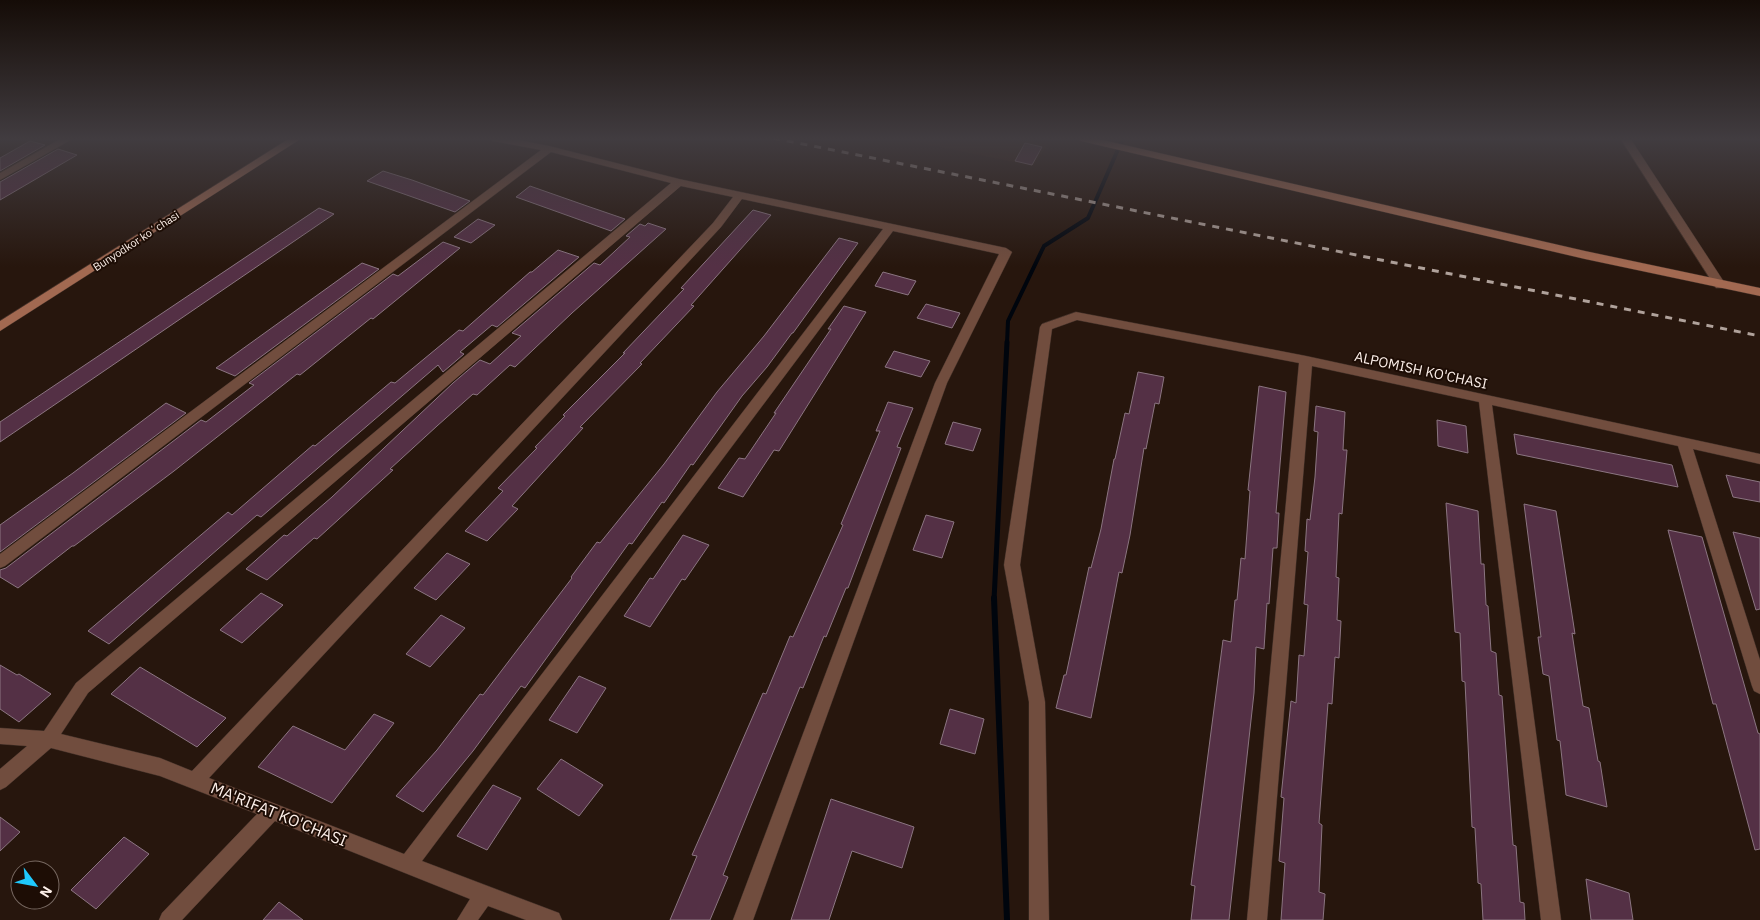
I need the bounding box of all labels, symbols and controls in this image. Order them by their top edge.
street label: Bunyodkor koʻchasi [90,208,182,274]
street label: ALPOMISH KO'CHASI [1353,347,1489,393]
street label: MA'RIFAT KO'CHASI [208,778,350,850]
north arrow [10,860,60,910]
text: N [36,883,56,901]

